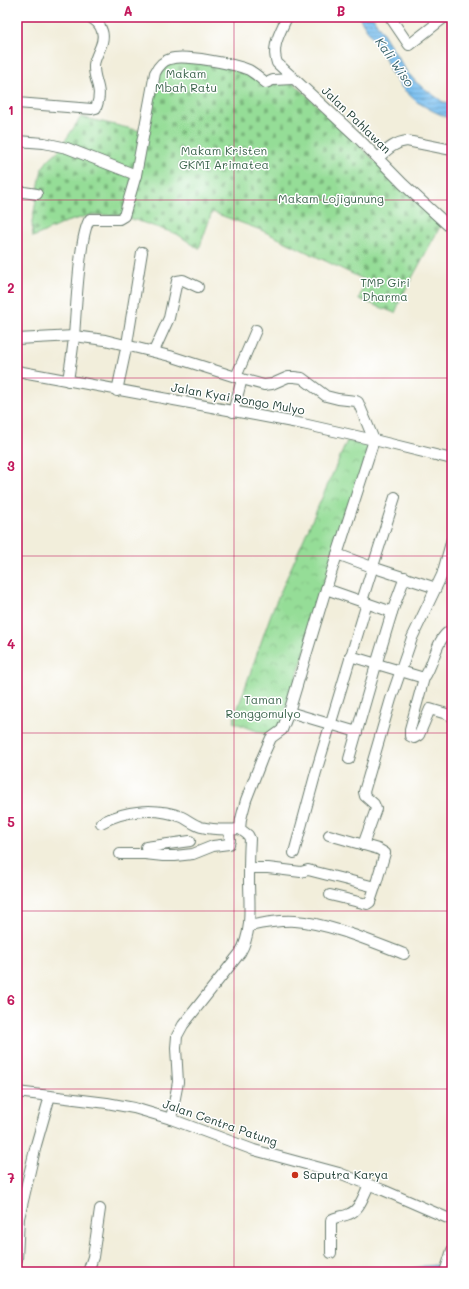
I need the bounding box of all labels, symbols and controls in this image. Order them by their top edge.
text: A [123,2,133,19]
text: B [337,2,346,19]
water label: Kali Wiso [372,34,419,90]
park label: Makam Mbah Ratu [155,65,217,95]
street label: Jalan Pahlawan [319,82,395,156]
text: 1 [8,101,14,118]
park label: Makam Kristen GKMI Arimatea [179,142,269,172]
park label: Makam Lojigunung [278,190,384,206]
park label: TMP Giri Dharma [360,274,410,304]
text: 2 [7,279,15,296]
street label: Jalan Kyai Rongo Mulyo [170,378,306,418]
text: 3 [7,457,15,474]
text: 4 [7,635,15,652]
park label: Taman Ronggomulyo [225,691,301,721]
text: 5 [7,813,15,830]
text: 6 [7,991,15,1008]
street label: Jalan Centra Patung [161,1095,280,1149]
place label: Saputra Karya [303,1166,388,1182]
text: 7 [7,1169,15,1186]
marker: Saputra Karya [290,1170,300,1180]

